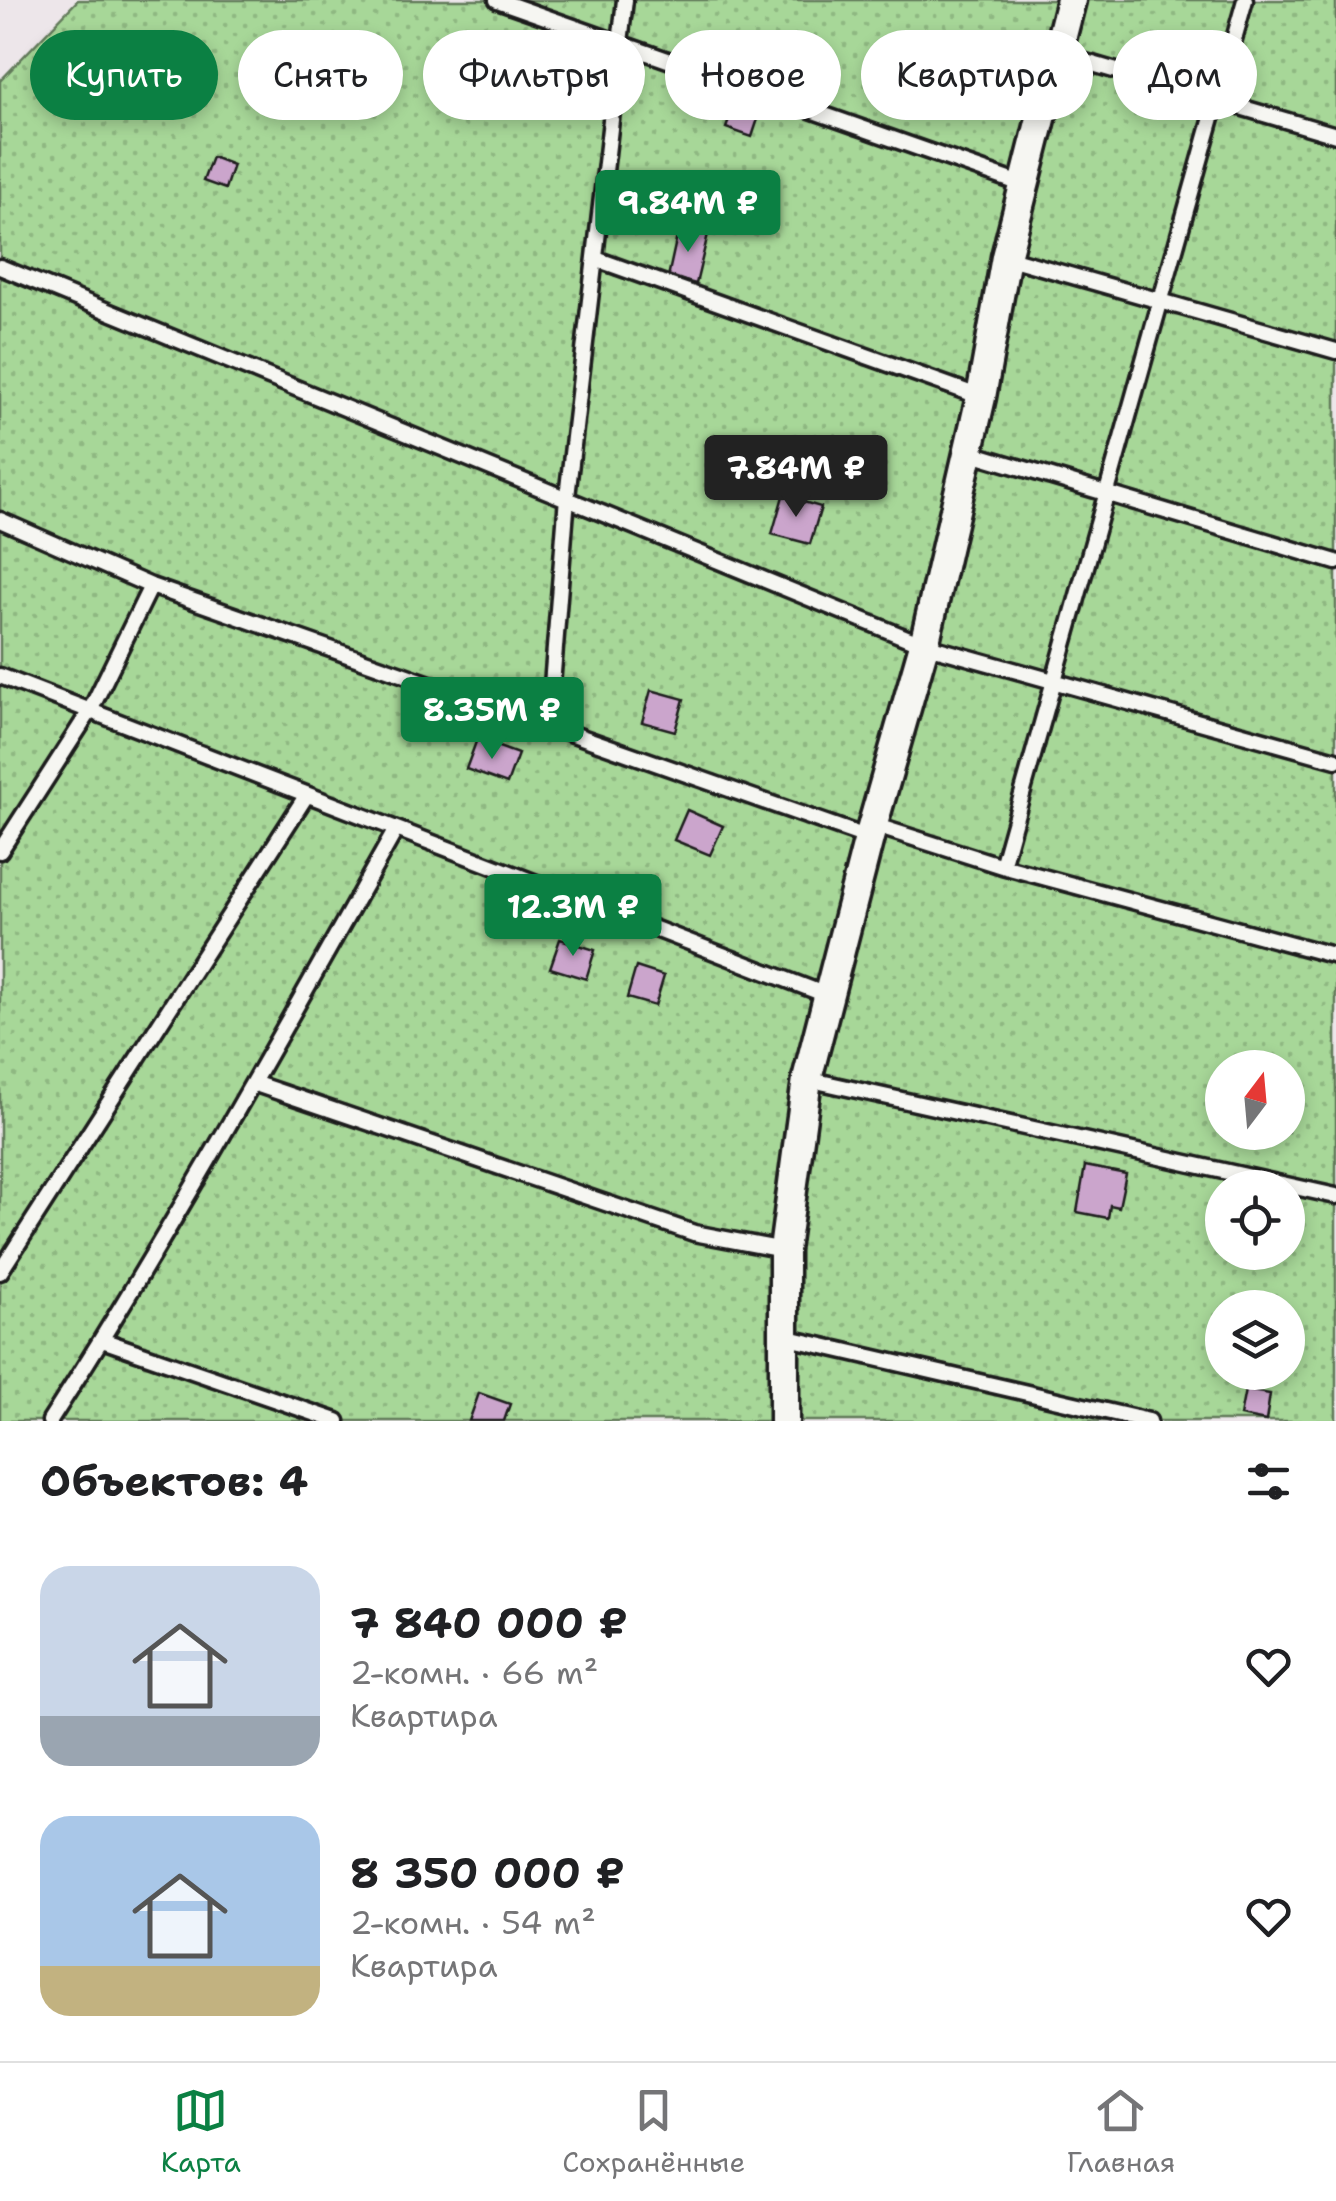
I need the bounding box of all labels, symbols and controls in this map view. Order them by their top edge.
chip: Купить [30,30,218,120]
chip: Снять [238,30,403,120]
chip: Фильтры [423,30,645,120]
chip: Новое [665,30,841,120]
chip: Квартира [861,30,1093,120]
chip: Дом [1113,30,1257,120]
pin: 9.84M ₽ [596,170,780,255]
text: 9.84M ₽ [617,181,759,224]
pin: 7.84M ₽ [704,435,888,520]
text: 7.84M ₽ [726,446,866,489]
pin: 8.35M ₽ [400,677,584,762]
text: 8.35M ₽ [423,688,561,731]
pin: 12.3M ₽ [481,874,665,959]
text: 12.3M ₽ [506,885,640,928]
north arrow [1205,1050,1305,1150]
map controls [1205,1050,1305,1390]
button: locate [1205,1170,1305,1270]
button: layers [1205,1290,1305,1390]
text: Объектов: 4 [40,1453,308,1509]
icon: filters [1241,1454,1296,1509]
text: 7 840 000 ₽ [350,1595,628,1651]
icon: home [120,1606,240,1726]
icon: heart [1241,1639,1296,1694]
text: 2-комн. · 66 m² [350,1651,598,1694]
text: Квартира [350,1694,498,1737]
text: 8 350 000 ₽ [350,1845,625,1901]
icon: home [120,1856,240,1976]
icon: heart [1241,1889,1296,1944]
text: 2-комн. · 54 m² [350,1901,596,1944]
text: Квартира [350,1944,498,1987]
tab: Карта [161,2083,241,2181]
tab: Сохранённые [562,2083,745,2181]
tab: Главная [1067,2083,1175,2181]

